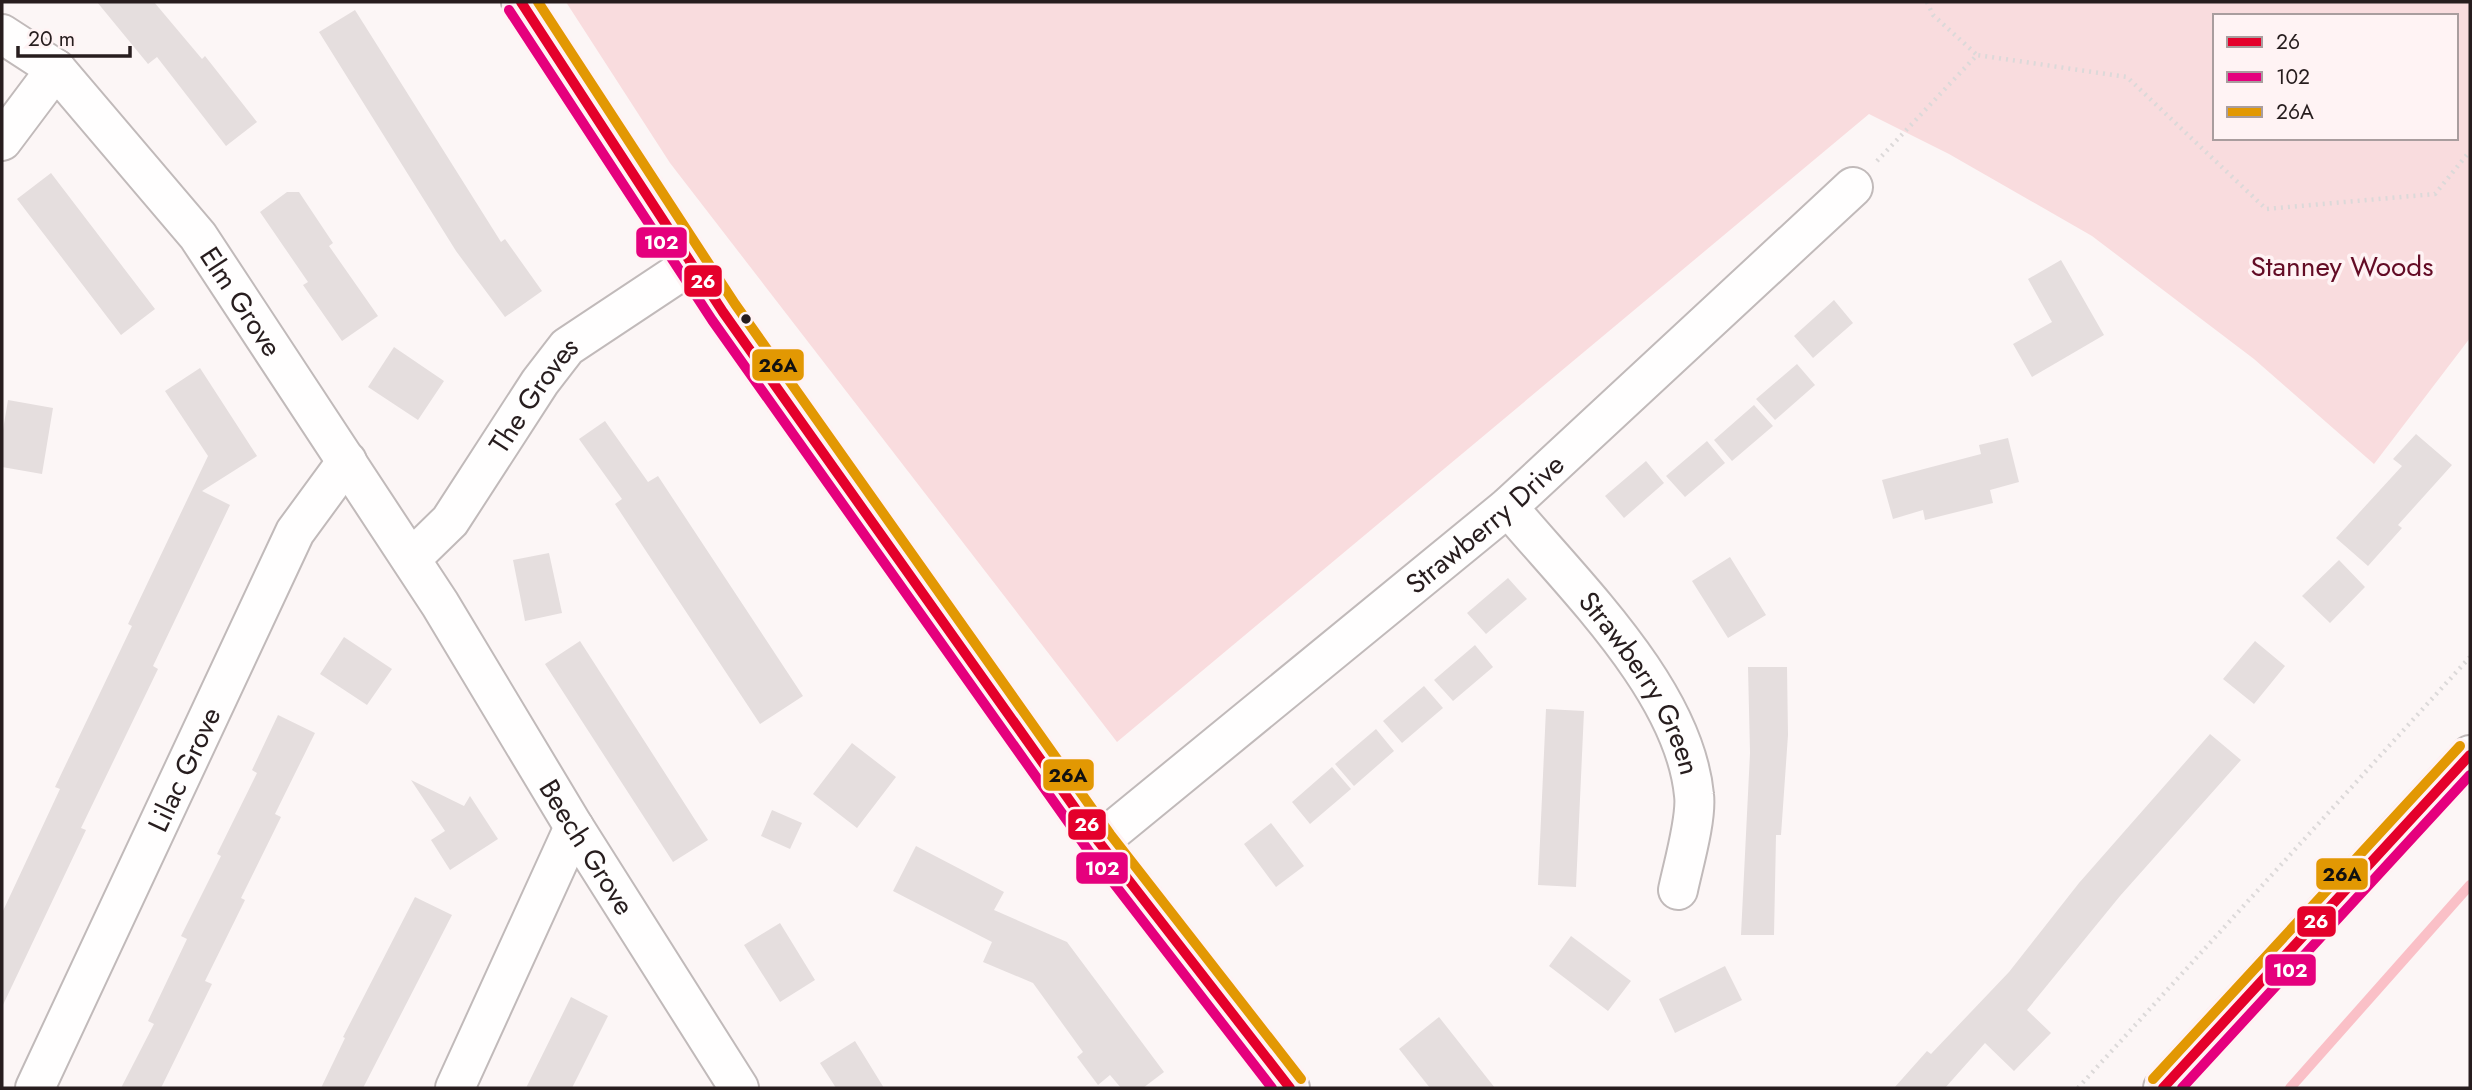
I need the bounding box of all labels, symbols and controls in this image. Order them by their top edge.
scale bar [18,14,130,58]
legend [2213,14,2458,140]
text: 20 m [28,24,75,54]
text: 26 [2276,27,2300,57]
text: 102 [2276,62,2310,92]
text: 26A [2276,97,2314,127]
line badge: 102 [635,226,688,259]
text: 102 [644,229,678,256]
street label: Elm Grove [190,238,292,365]
park label: Stanney Woods [2251,246,2433,287]
line badge: 26 [683,264,723,298]
text: 26 [690,268,716,295]
unlabelled marker [739,312,753,326]
street label: The Groves [479,325,586,461]
line badge: 26A [751,348,805,382]
text: 26A [758,352,798,379]
street label: Strawberry Drive [1396,444,1573,604]
street label: Strawberry Green [1569,582,1711,779]
street label: Lilac Grove [137,700,231,838]
line badge: 26A [1042,758,1095,792]
text: 26A [1048,762,1088,789]
street label: Beech Grove [529,771,645,923]
line badge: 26 [1067,808,1107,841]
text: 26 [1074,811,1100,838]
line badge: 102 [1075,851,1129,885]
text: 102 [1085,855,1119,882]
line badge: 26A [2315,857,2369,891]
text: 26A [2322,861,2362,888]
line badge: 26 [2296,905,2337,938]
text: 26 [2303,908,2329,935]
line badge: 102 [2264,953,2317,987]
text: 102 [2273,957,2307,984]

